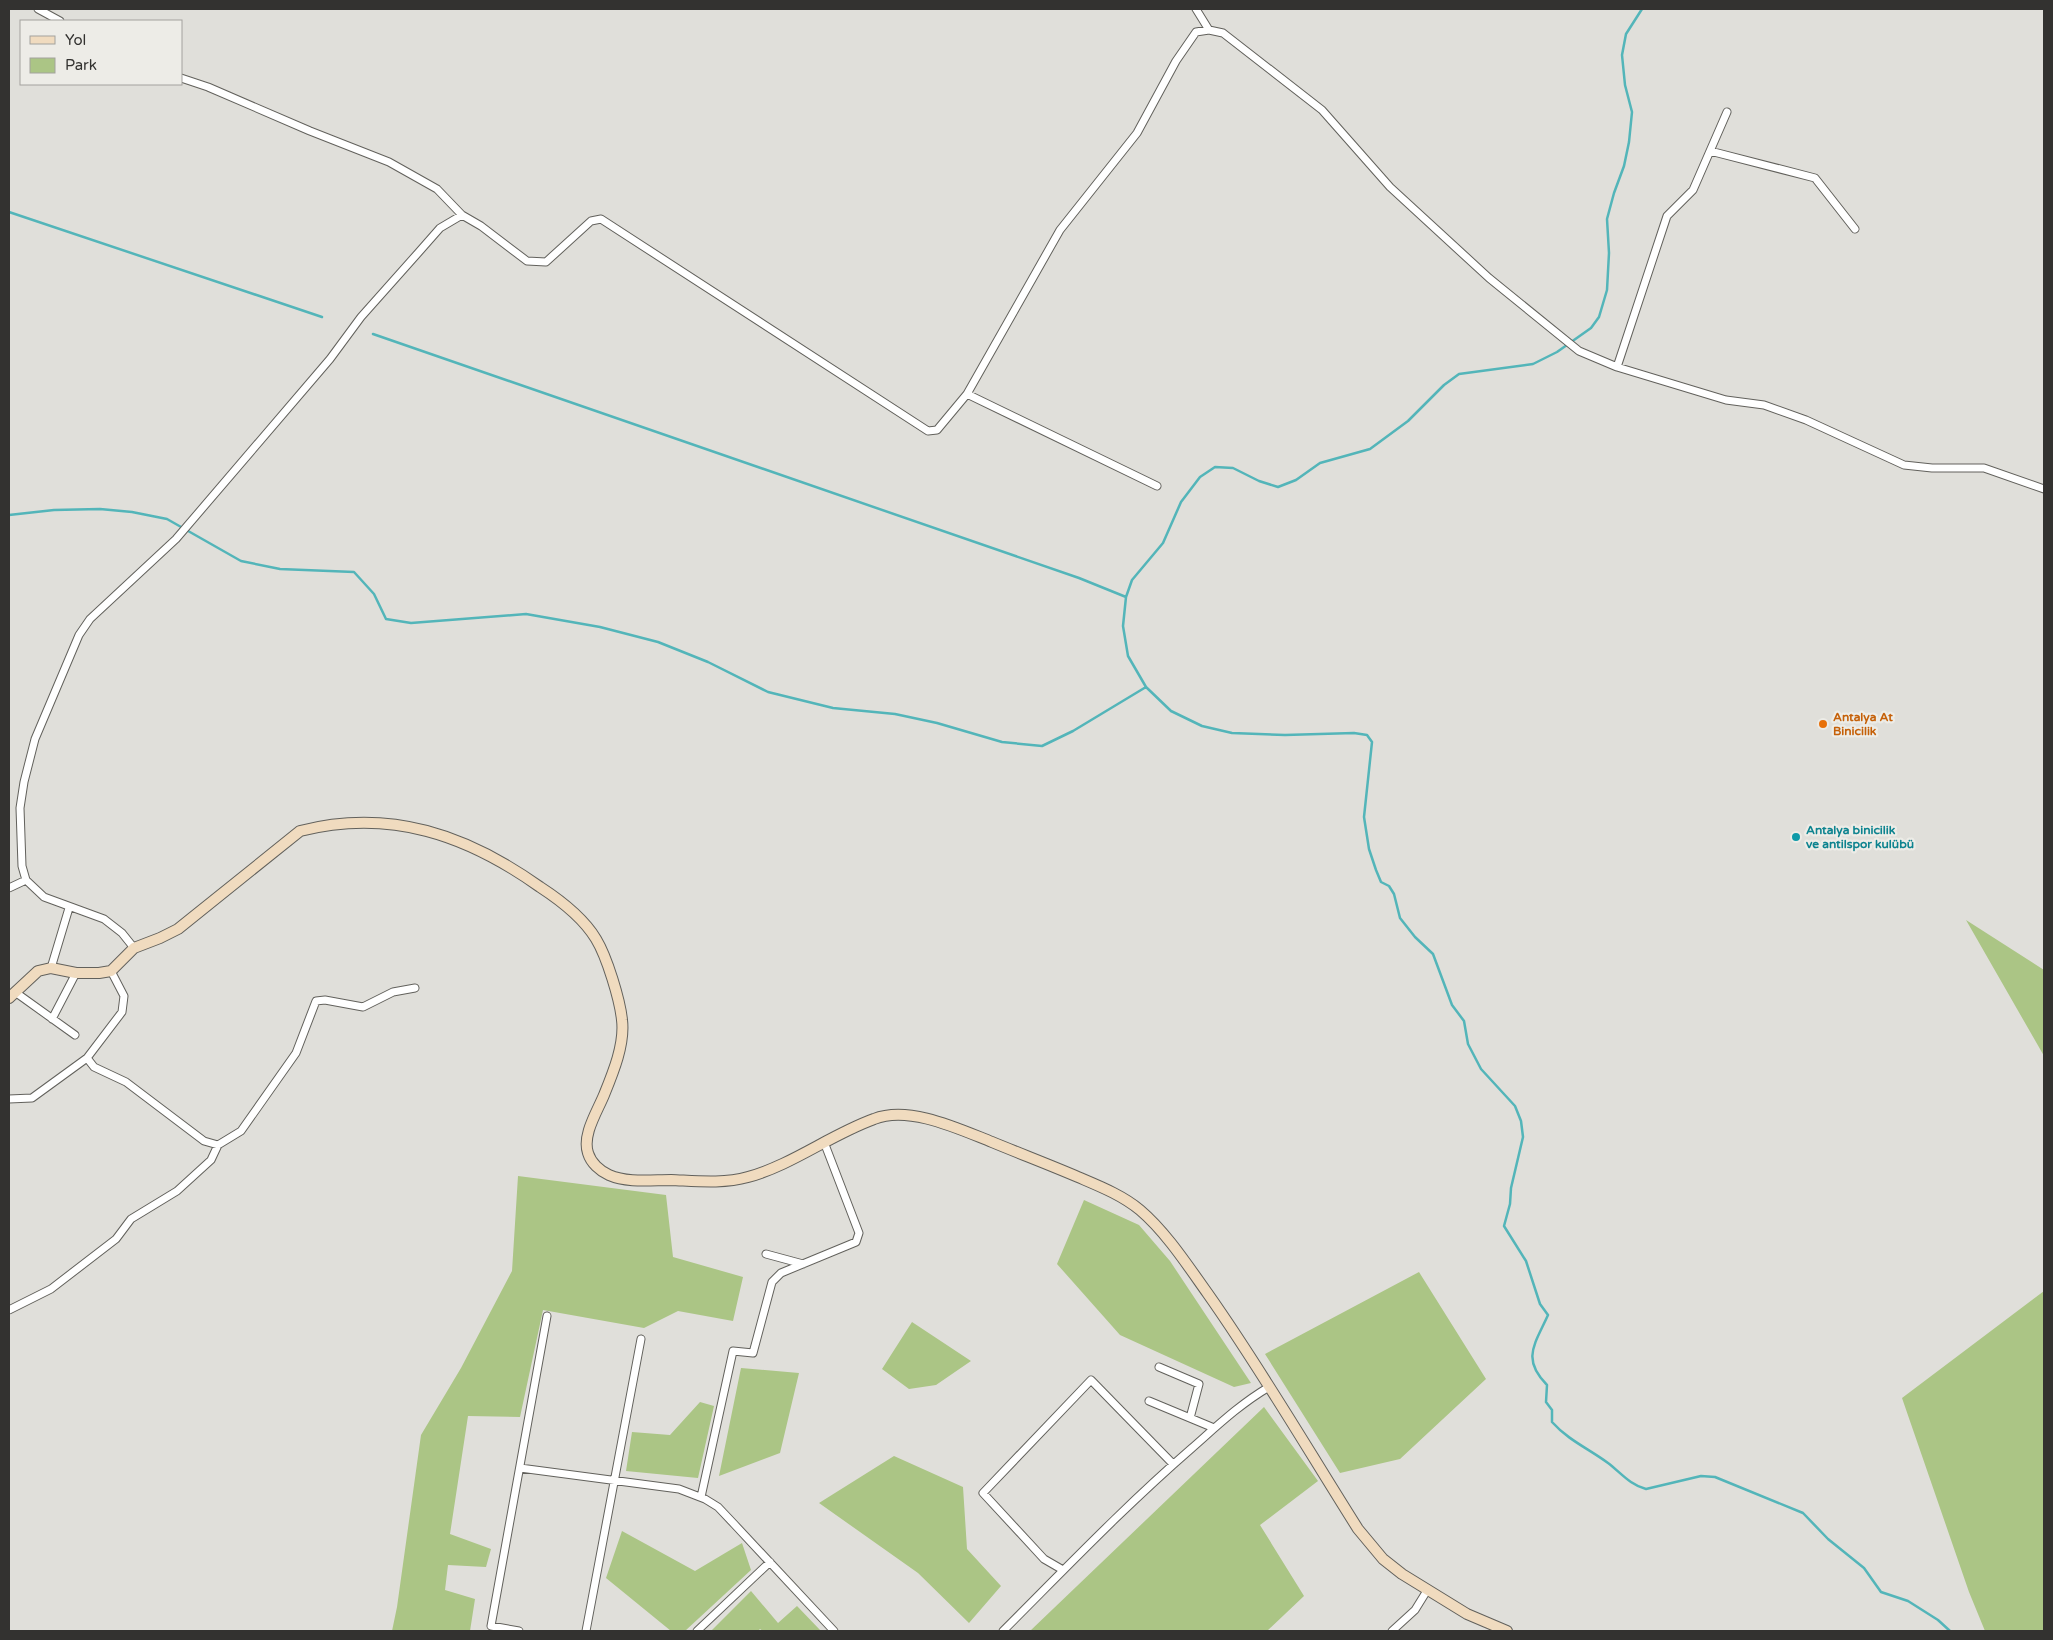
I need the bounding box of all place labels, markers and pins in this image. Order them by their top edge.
place label: Antalya At Binicilik [1833,710,1893,738]
marker: Antalya At Binicilik [1817,718,1829,730]
place label: Antalya binicilik ve antilspor kulübü [1806,823,1914,852]
marker: Antalya binicilik ve antilspor kulübü [1790,831,1802,843]

